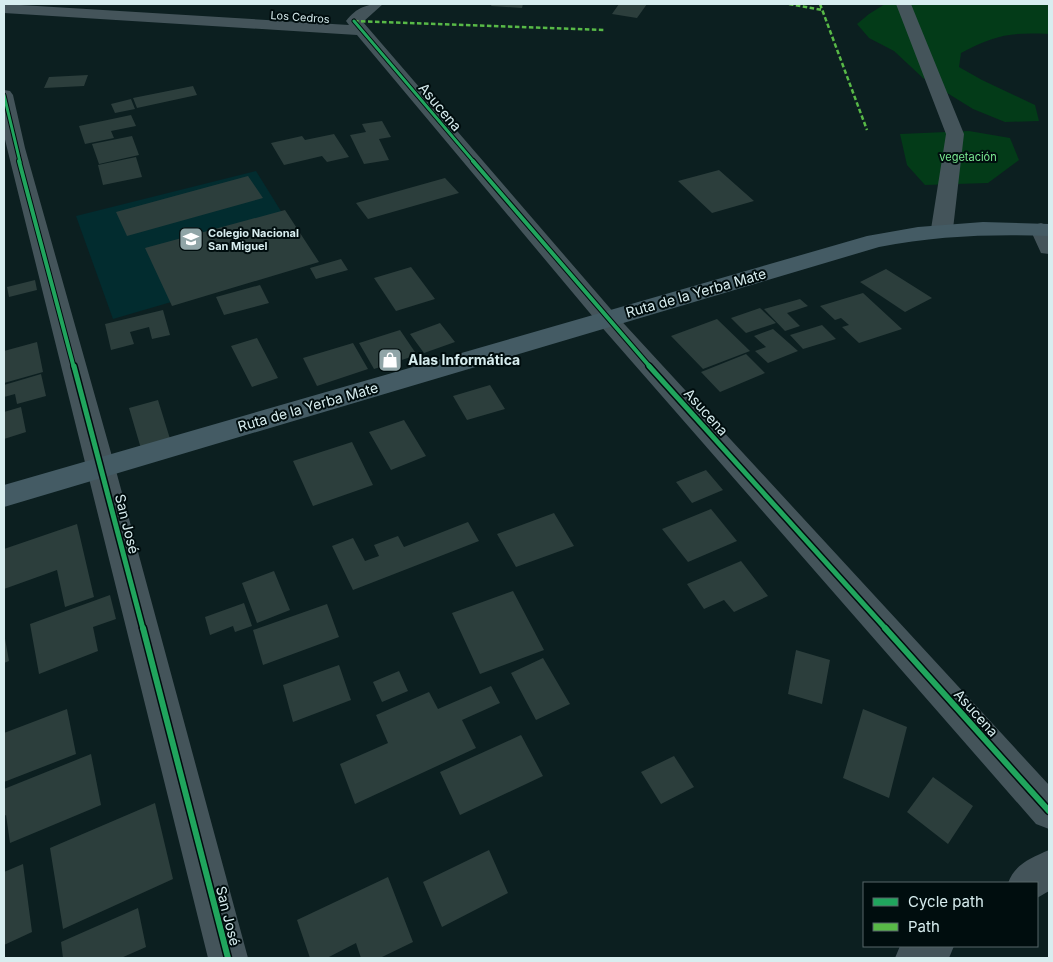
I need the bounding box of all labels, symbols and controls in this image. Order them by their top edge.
street label: Los Cedros [270,8,330,26]
street label: Asucena [415,79,465,134]
park label: vegetación [939,150,997,164]
school or university icon: Colegio Nacional San Miguel [178,226,204,252]
place label: Colegio Nacional San Miguel [208,226,299,253]
street label: Ruta de la Yerba Mate [624,264,768,321]
shop icon: Alas Informática [377,347,403,373]
place label: Alas Informática [408,351,520,368]
street label: Ruta de la Yerba Mate [236,378,380,435]
street label: Asucena [681,385,732,439]
street label: San José [112,492,143,556]
street label: Asucena [951,686,1002,740]
legend [863,882,1038,947]
street label: San José [213,884,244,948]
text: Cycle path [908,892,984,911]
text: Path [908,917,940,936]

